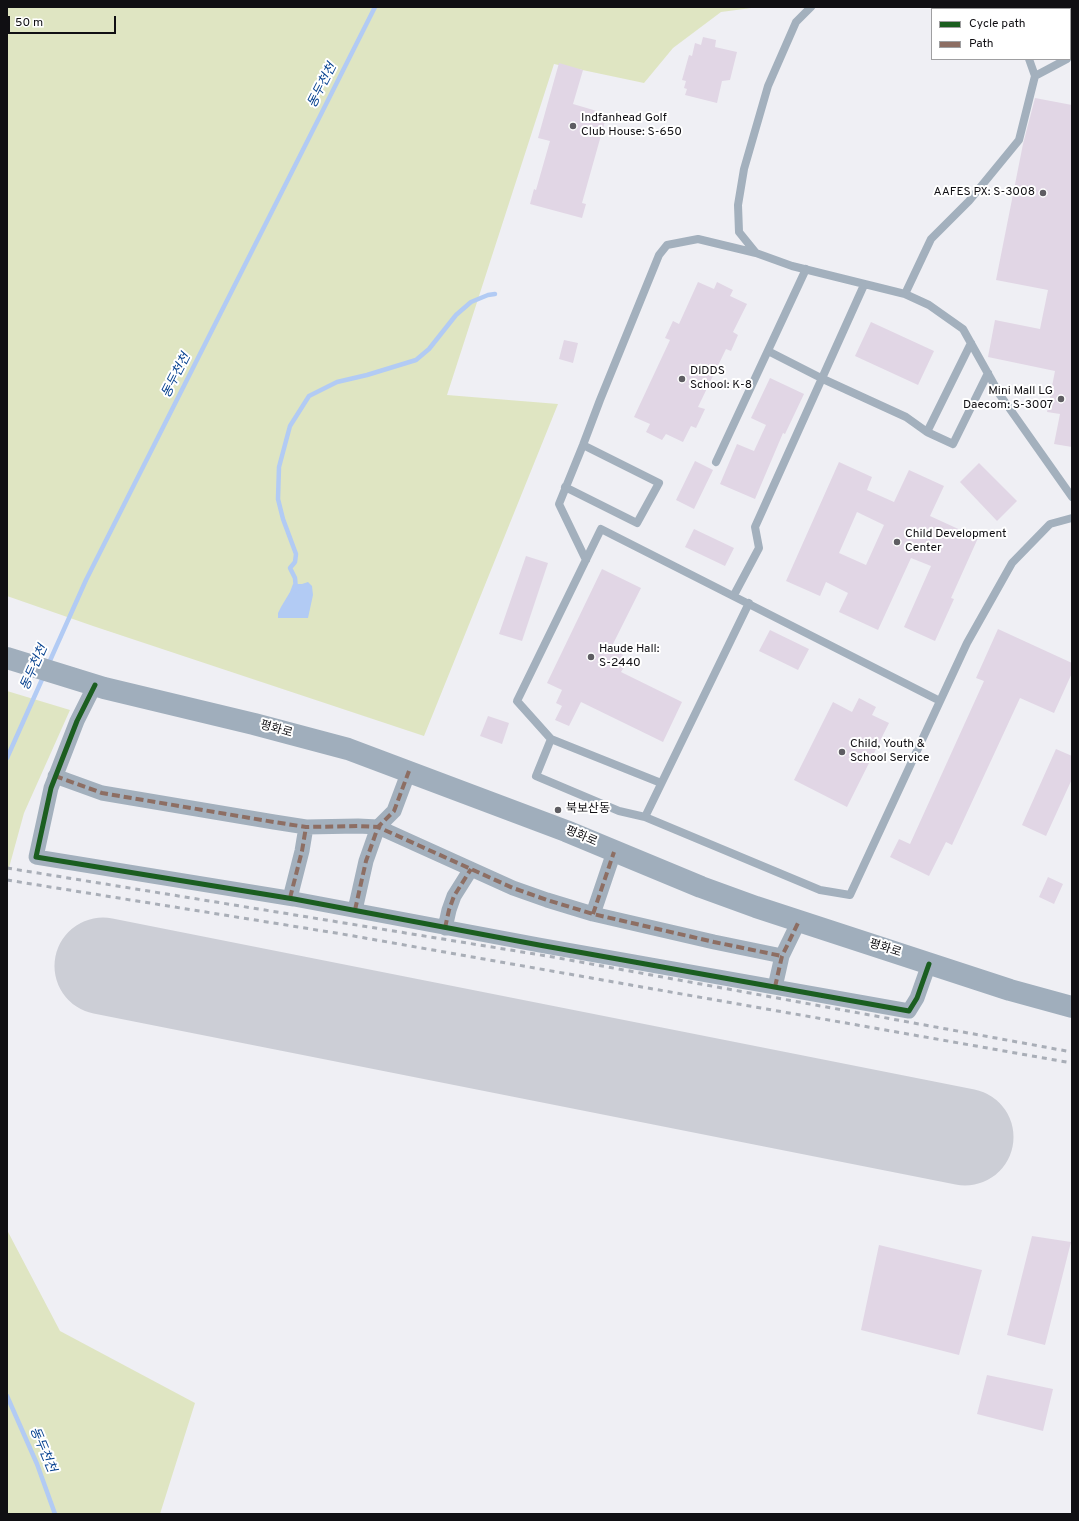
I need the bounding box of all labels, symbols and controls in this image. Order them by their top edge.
scale bar [10,8,118,34]
legend [931,8,1071,60]
text: 50 m [15,15,43,31]
text: Cycle path [969,16,1026,32]
text: Path [969,36,994,52]
water label: 동두천천 [305,61,341,111]
place label: Indfanhead Golf Club House: S-650 [581,112,682,140]
marker: Indfanhead Golf Club House: S-650 [568,121,578,131]
place label: AAFES PX: S-3008 [934,186,1035,200]
marker: AAFES PX: S-3008 [1038,188,1048,198]
water label: 동두천천 [159,351,195,401]
place label: DlDDS School: K-8 [690,365,752,393]
marker: DlDDS School: K-8 [677,374,687,384]
place label: Mini Mall LG Daecom: S-3007 [963,385,1053,413]
marker: Mini Mall LG Daecom: S-3007 [1056,394,1066,404]
place label: Child Development Center [905,528,1007,556]
marker: Child Development Center [892,537,902,547]
water label: 동두천천 [18,643,52,693]
place label: Haude Hall: S-2440 [599,643,659,671]
marker: Haude Hall: S-2440 [586,652,596,662]
street label: 평화로 [258,719,294,741]
place label: Child, Youth & School Service [850,738,930,766]
marker: Child, Youth & School Service [837,747,847,757]
place label: 북보산동 [566,803,610,817]
marker: 북보산동 [553,805,563,815]
street label: 평화로 [563,824,599,850]
street label: 평화로 [867,937,903,961]
water label: 동두천천 [25,1425,59,1475]

